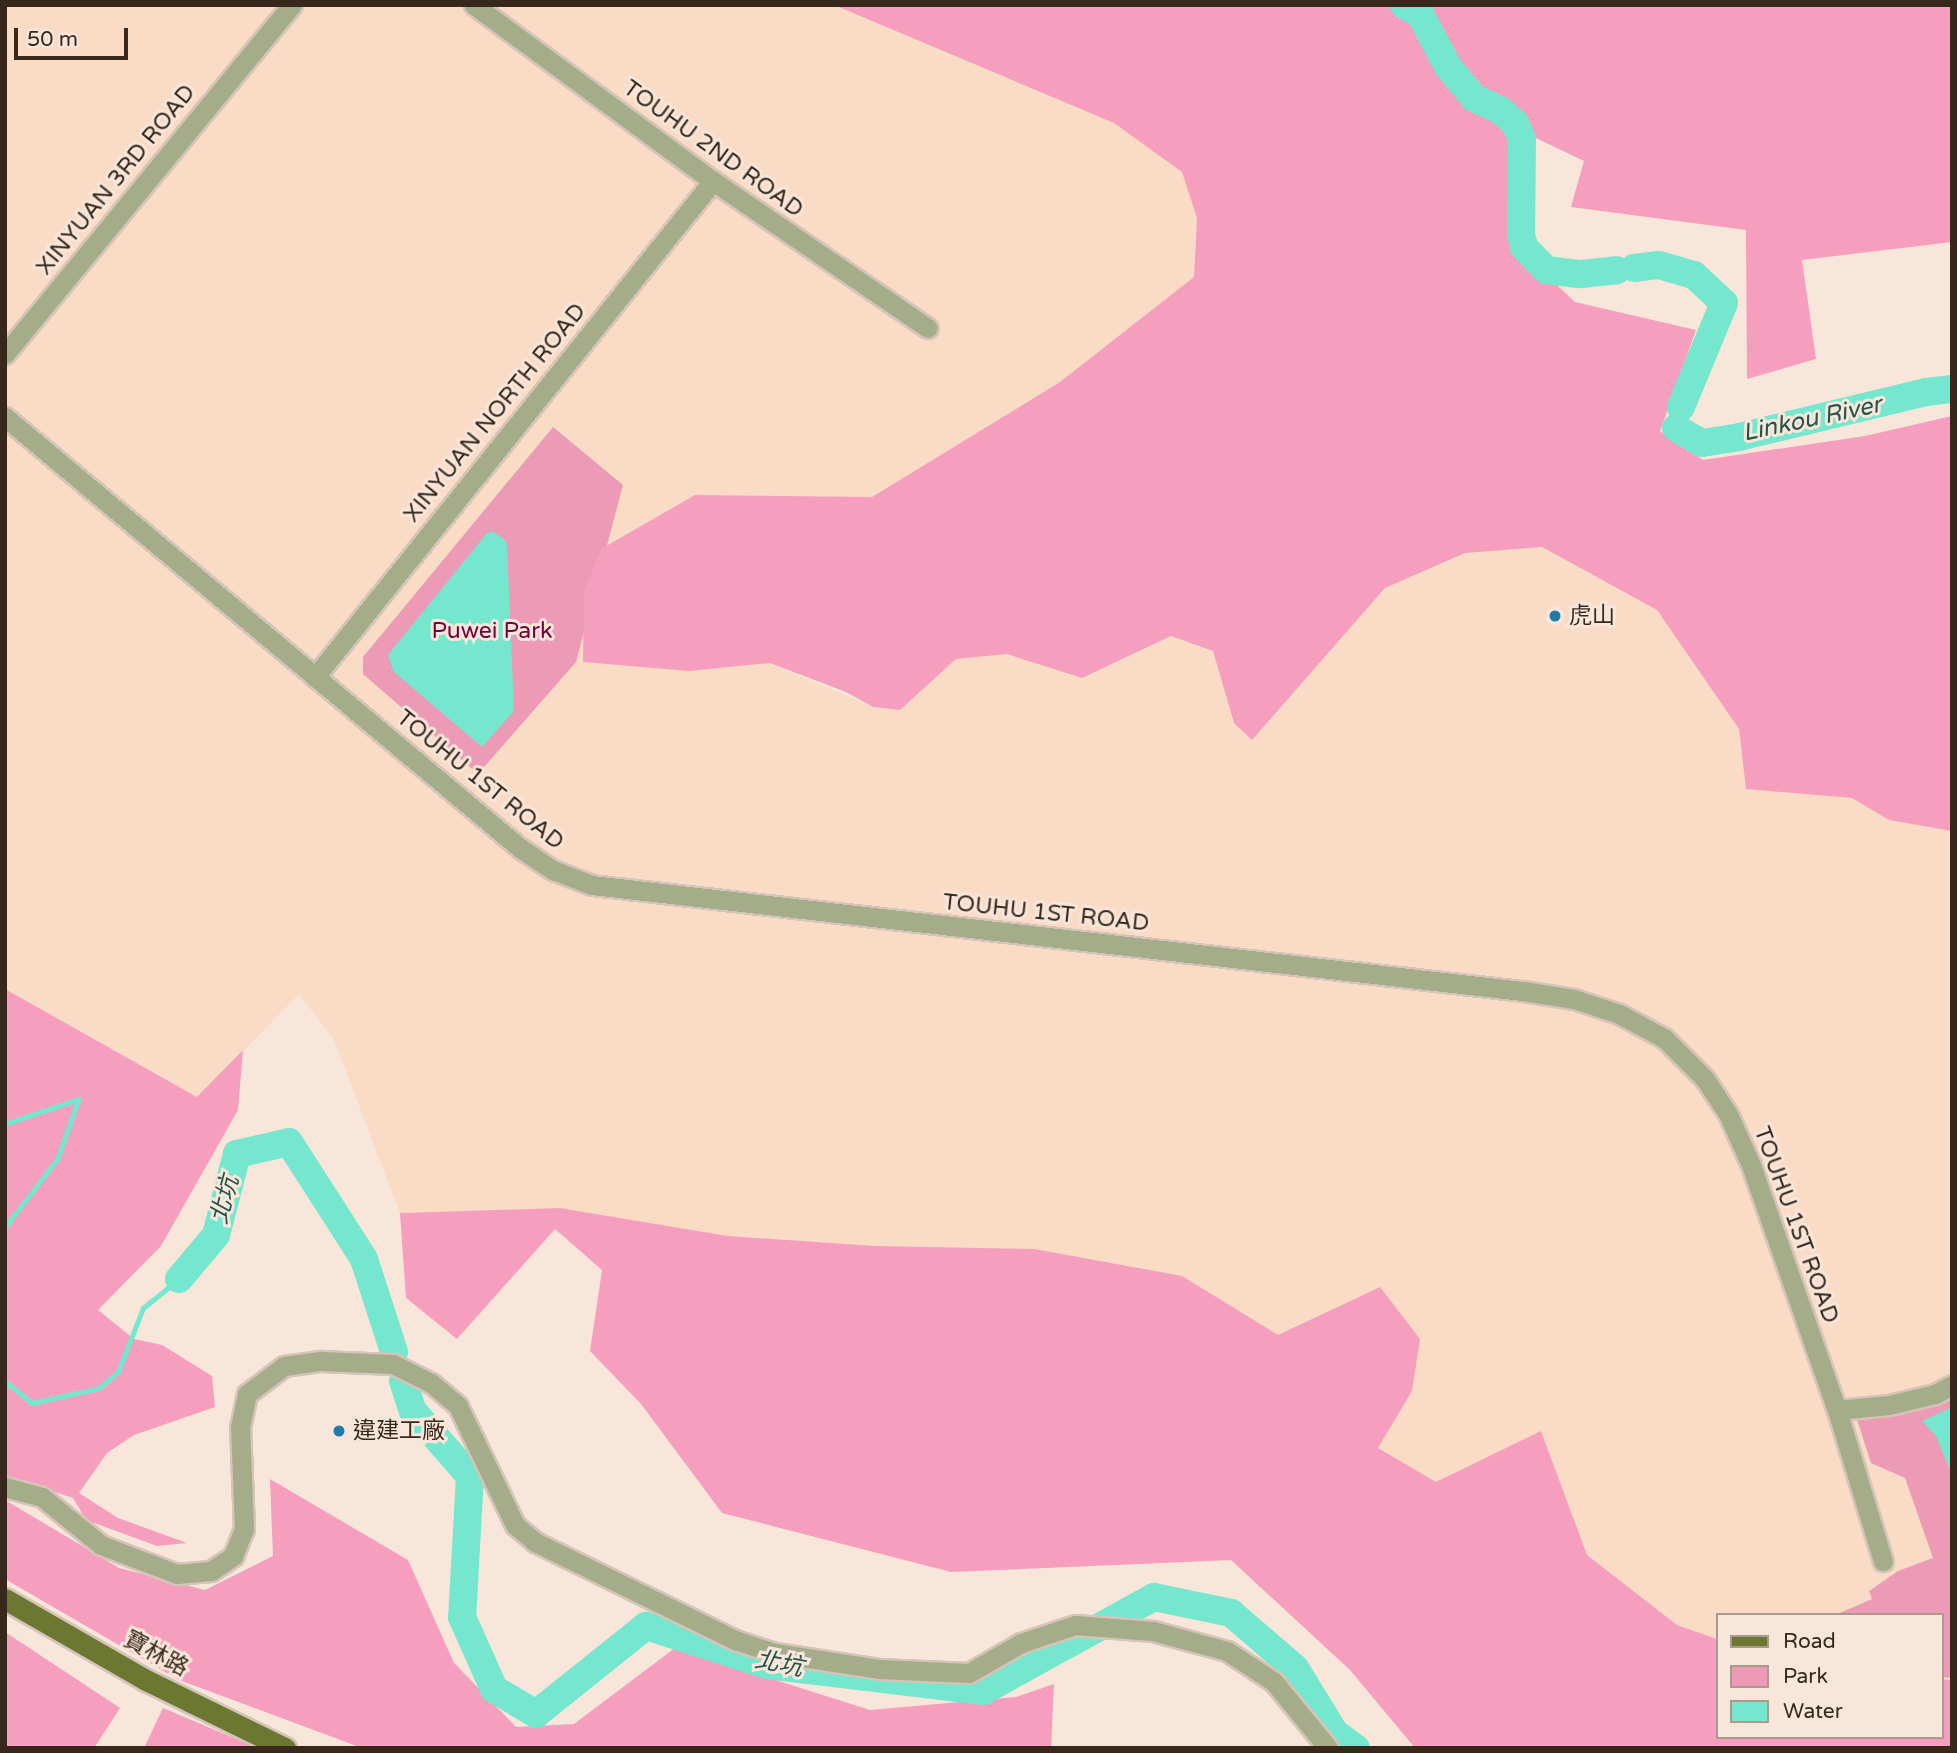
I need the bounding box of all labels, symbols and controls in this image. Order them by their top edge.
scale bar [18,14,131,58]
text: 50 m [27,27,78,52]
street label: TOUHU 2ND ROAD [618,74,808,224]
street label: XINYUAN 3RD ROAD [31,79,201,281]
street label: XINYUAN NORTH ROAD [398,298,592,528]
water label: Linkou River [1740,390,1884,448]
place label: 虎山 [1569,602,1615,630]
marker: 虎山 [1547,608,1563,624]
park label: Puwei Park [431,617,553,645]
street label: TOUHU 1ST ROAD [391,704,569,856]
street label: TOUHU 1ST ROAD [942,888,1150,938]
street label: TOUHU 1ST ROAD [1748,1123,1844,1327]
water label: 北坑 [205,1173,245,1227]
place label: 違建工廠 [353,1417,445,1445]
marker: 違建工廠 [331,1423,347,1439]
legend [1716,1613,1943,1739]
street label: 寶林路 [119,1626,193,1682]
text: Road [1783,1629,1836,1654]
water label: 北坑 [753,1645,805,1683]
text: Park [1783,1664,1828,1689]
text: Water [1783,1699,1843,1724]

